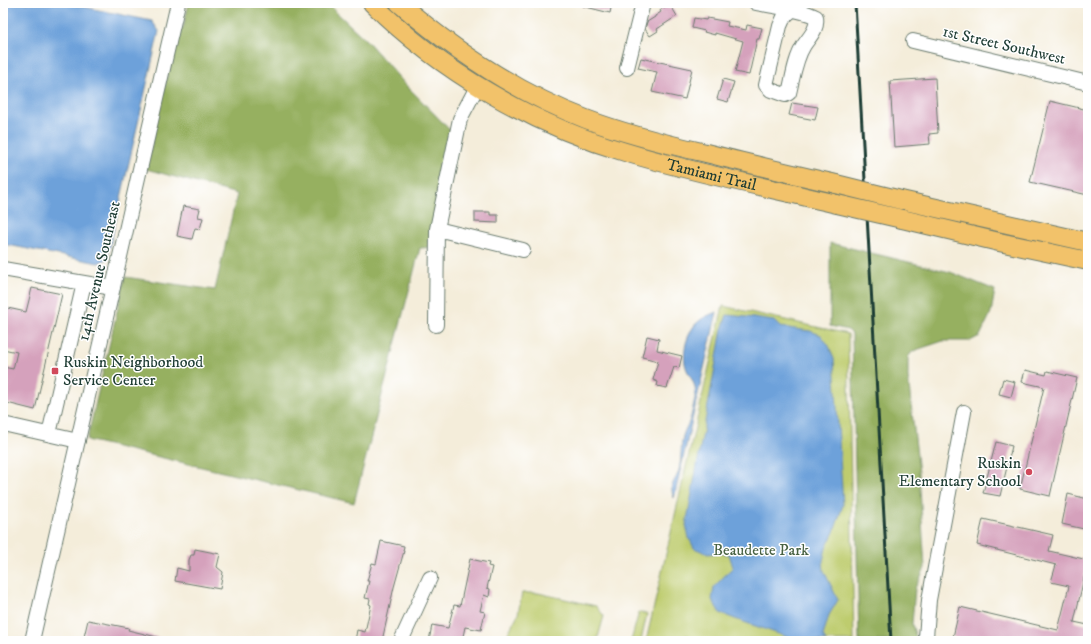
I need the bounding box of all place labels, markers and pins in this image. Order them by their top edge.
place label: Ruskin Neighborhood Service Center [63,352,203,390]
marker: Ruskin Neighborhood Service Center [50,366,60,376]
place label: Ruskin Elementary School [899,453,1022,491]
marker: Ruskin Elementary School [1024,467,1034,477]

